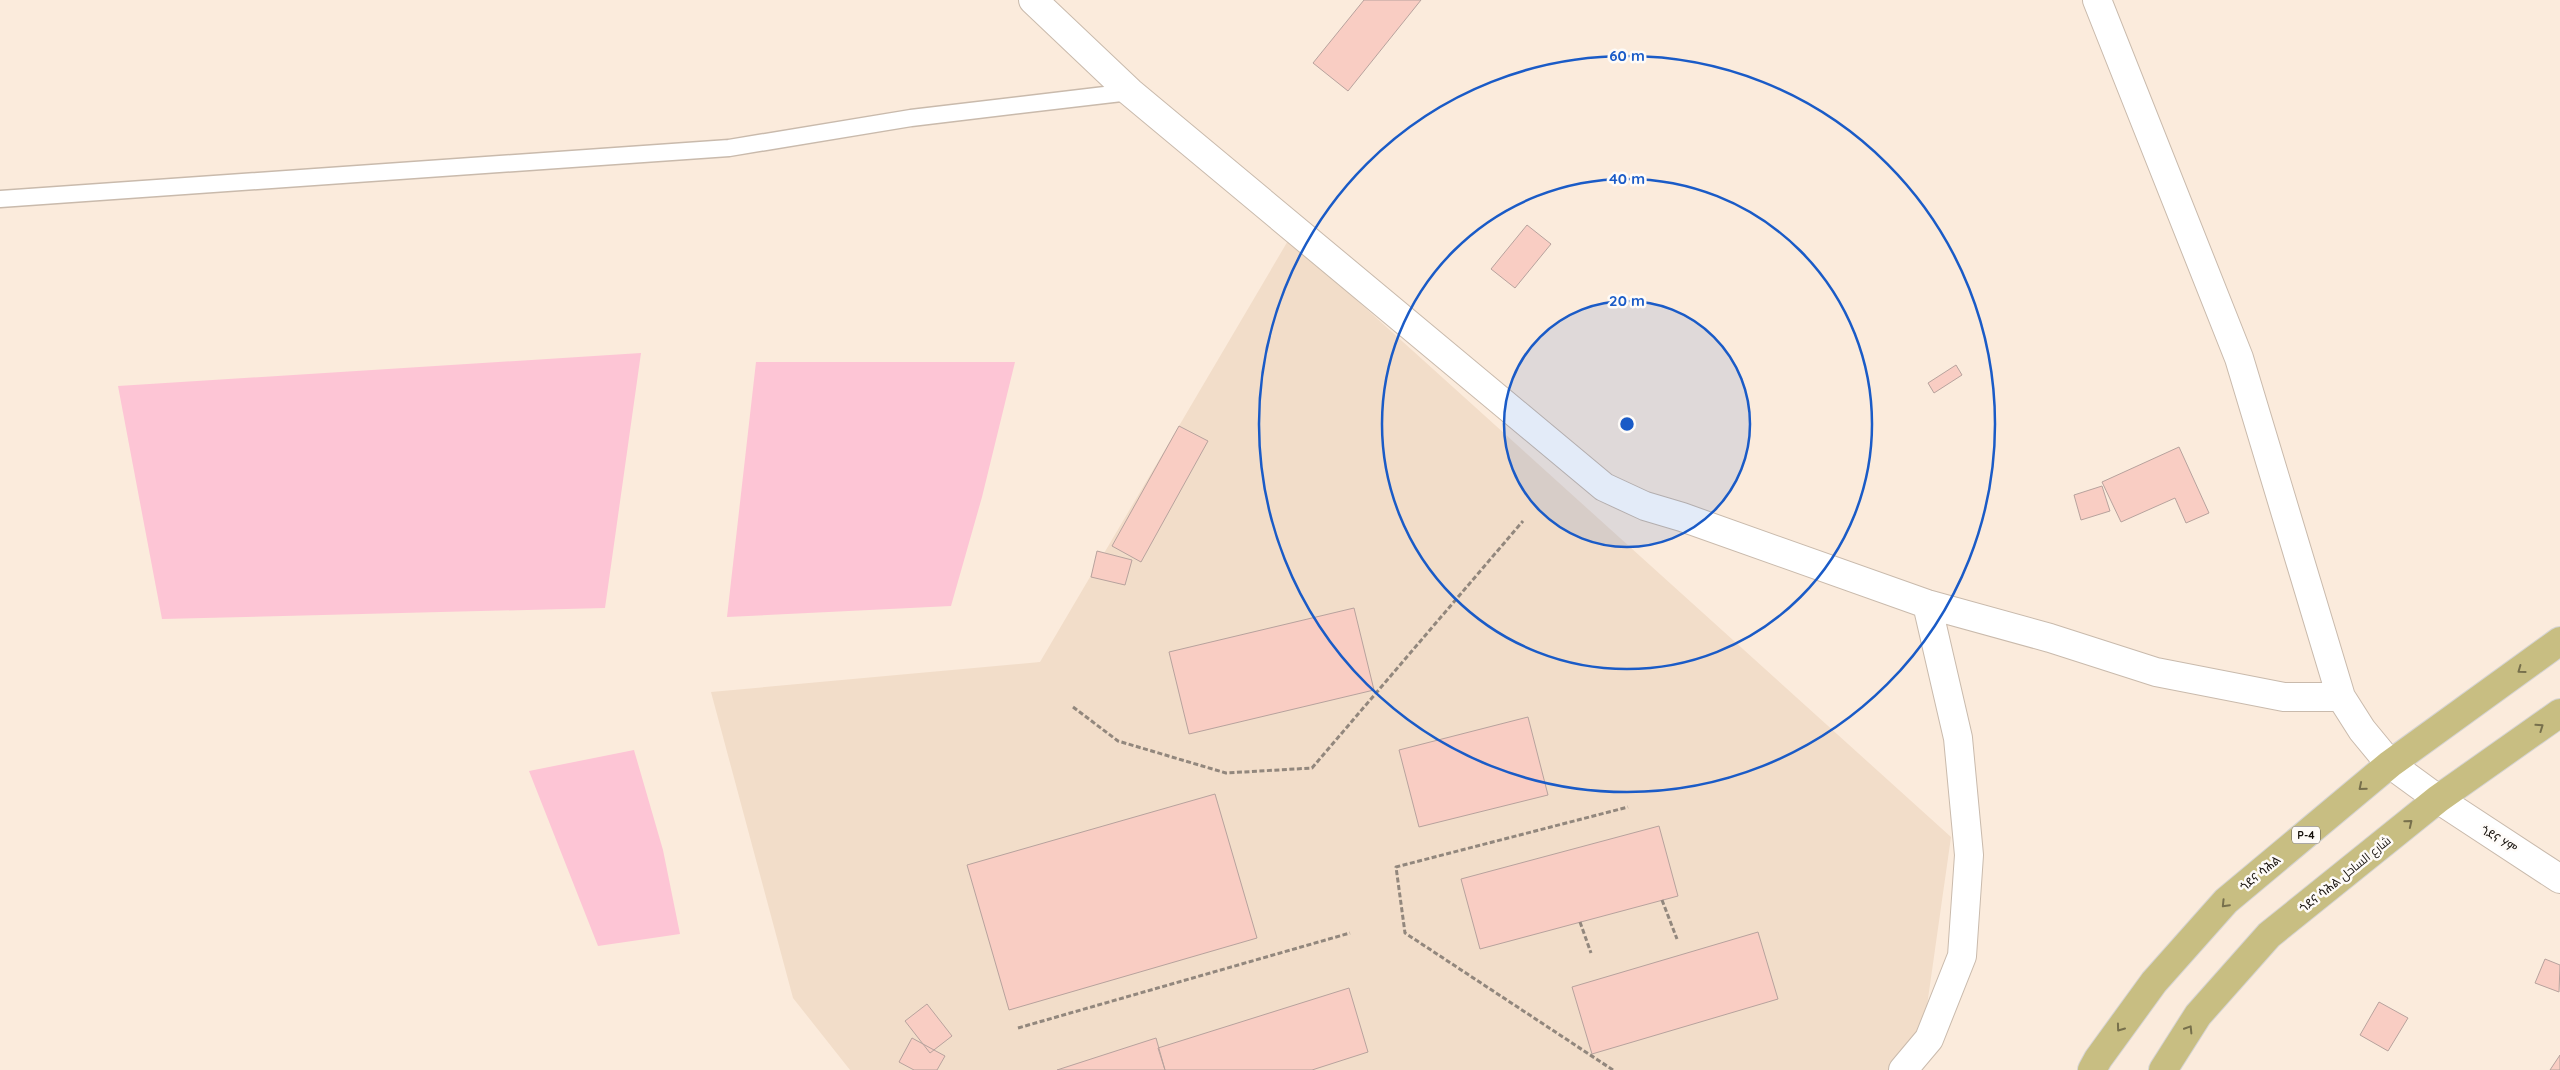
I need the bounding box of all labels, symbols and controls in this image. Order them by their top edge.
text: 60 m [1609,46,1645,65]
text: 40 m [1609,169,1645,188]
text: 20 m [1609,291,1645,310]
centre of rings [1618,415,1636,433]
one-way arrow [2517,664,2526,673]
one-way arrow [2534,724,2544,733]
one-way arrow [2359,782,2368,790]
one-way arrow [2403,819,2412,828]
street label: ጎደና ሃም [2478,822,2520,856]
road number: P-4 [2292,826,2320,844]
street label: ጎደና ሳሕል شارع الساحل [2296,833,2394,916]
street label: ጎደና ሳሕል [2237,852,2283,894]
one-way arrow [2221,898,2230,907]
one-way arrow [2118,1022,2126,1031]
one-way arrow [2183,1025,2193,1034]

